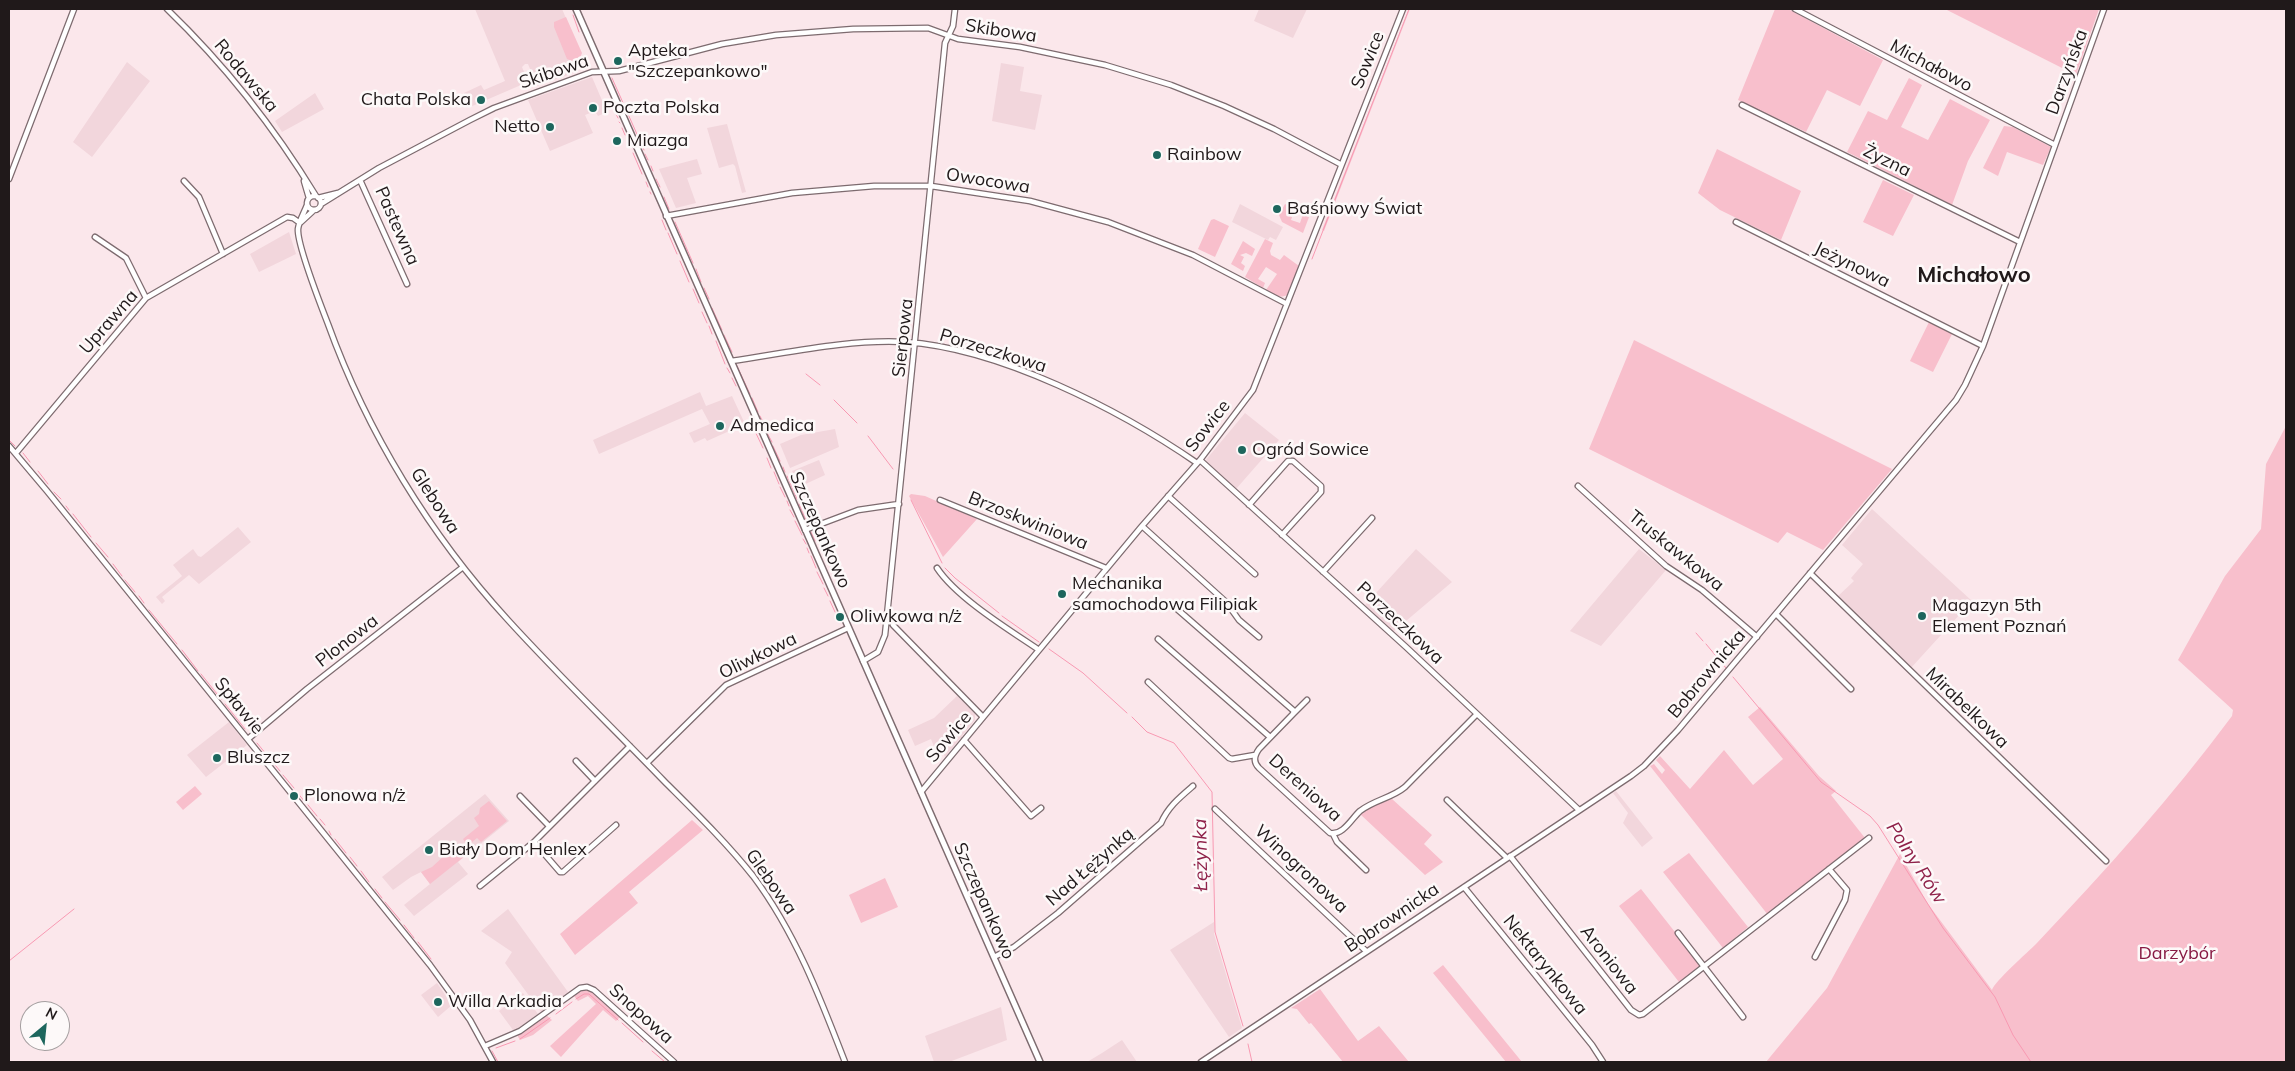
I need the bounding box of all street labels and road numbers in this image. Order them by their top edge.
street label: Skibowa [964,15,1038,47]
street label: Darzyńska [2042,26,2092,118]
street label: Sowice [1347,28,1389,92]
street label: Rodawska [209,35,283,117]
street label: Michałowo [1886,35,1976,97]
street label: Skibowa [516,50,592,94]
street label: Żyzna [1860,140,1914,182]
street label: Owocowa [944,164,1032,198]
street label: Pastewna [370,183,424,269]
street label: Jeżynowa [1811,237,1893,293]
street label: Uprawna [75,285,143,359]
street label: Sierpowa [888,298,918,378]
street label: Porzeczkowa [937,324,1049,378]
street label: Sowice [1181,396,1235,456]
street label: Glebowa [406,464,464,538]
street label: Szczepankowo [785,468,855,592]
street label: Brzoskwiniowa [965,487,1091,555]
street label: Truskawkowa [1624,506,1728,596]
street label: Porzeczkowa [1352,577,1448,669]
street label: Plonowa [311,610,383,672]
street label: Bobrownicka [1664,625,1750,723]
street label: Oliwkowa [716,628,800,684]
street label: Mirabelkowa [1921,663,2013,753]
street label: Spławie [210,673,268,739]
street label: Sowice [922,707,976,767]
street label: Dereniowa [1264,750,1346,826]
street label: Winogronowa [1250,820,1352,918]
street label: Nad Łężynką [1042,823,1138,911]
street label: Szczepankowo [949,839,1019,963]
street label: Glebowa [741,845,801,919]
street label: Bobrownicka [1341,879,1443,957]
street label: Nektarynkowa [1498,911,1592,1019]
street label: Aroniowa [1576,921,1642,999]
street label: Snopowa [604,979,678,1049]

